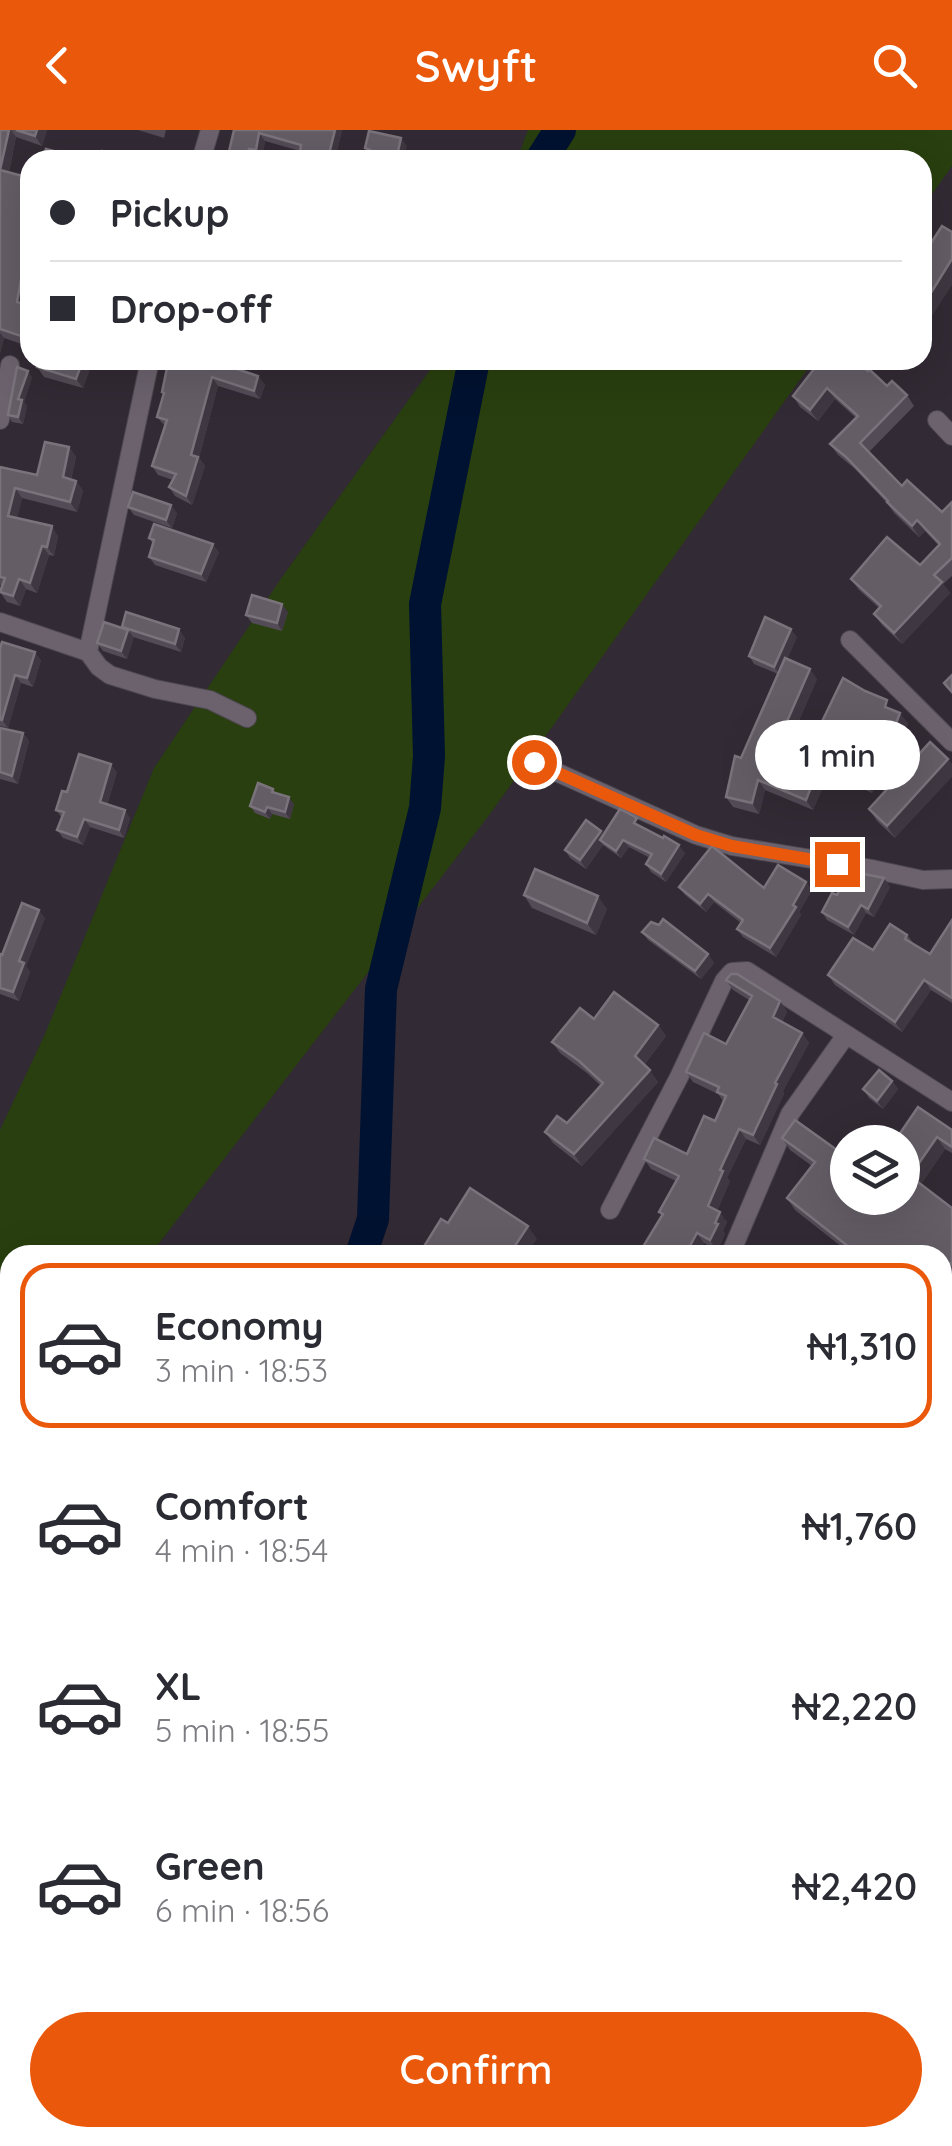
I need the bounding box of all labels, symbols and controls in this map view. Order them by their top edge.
text: Swyft [415,37,537,93]
icon: back [30,38,85,93]
icon: search [867,38,922,93]
text: Pickup [110,189,229,237]
text: Drop-off [110,285,272,333]
callout: 1 min [754,719,920,789]
text: 1 min [799,735,876,775]
route start [512,740,557,785]
route end [815,842,860,887]
map controls [830,1125,920,1215]
button: layers [830,1125,920,1215]
icon: car [35,1301,125,1391]
text: Economy [155,1302,324,1350]
text: ₦1,310 [807,1322,917,1370]
text: 3 min · 18:53 [155,1350,328,1390]
icon: car [35,1481,125,1571]
text: Comfort [155,1482,309,1530]
text: ₦1,760 [802,1502,917,1550]
text: 4 min · 18:54 [155,1530,328,1570]
icon: car [35,1661,125,1751]
text: XL [155,1662,201,1710]
text: ₦2,220 [792,1682,917,1730]
text: 5 min · 18:55 [155,1710,329,1750]
icon: car [35,1841,125,1931]
text: Green [155,1842,265,1890]
text: ₦2,420 [792,1862,917,1910]
text: 6 min · 18:56 [155,1890,329,1930]
button: Confirm [30,2012,922,2127]

